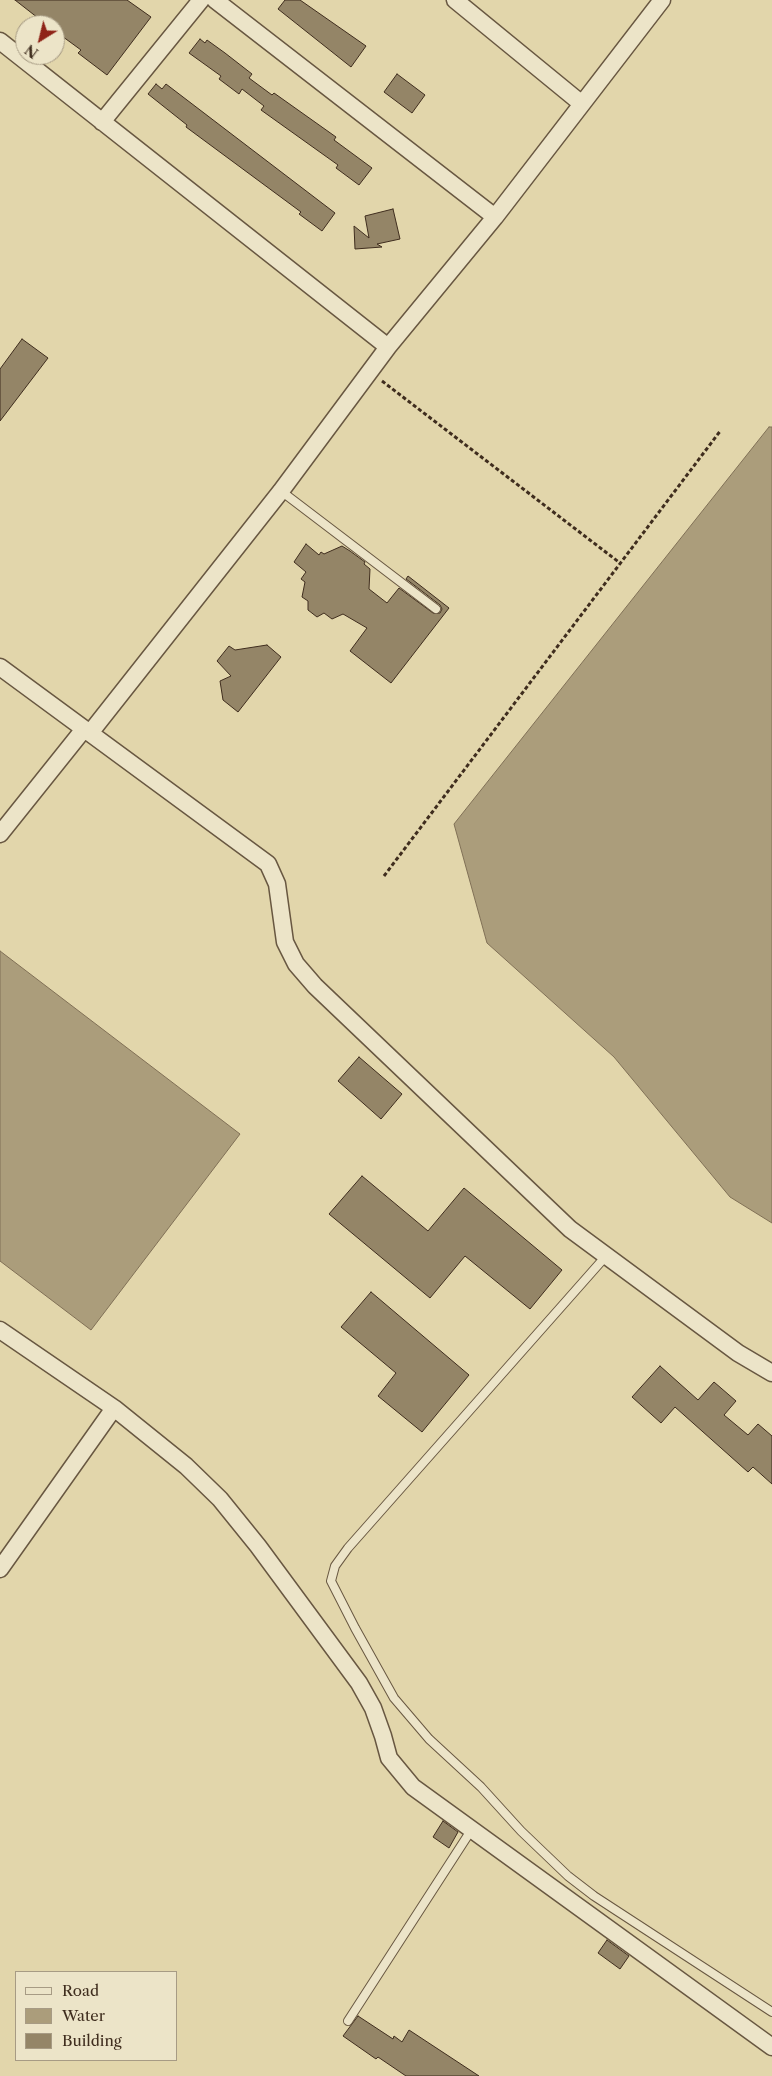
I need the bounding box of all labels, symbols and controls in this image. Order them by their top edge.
north arrow [15,15,65,65]
text: N [22,40,42,62]
legend [15,1971,178,2061]
text: Road [62,1981,99,2000]
text: Water [62,2006,105,2025]
text: Building [62,2031,122,2050]

